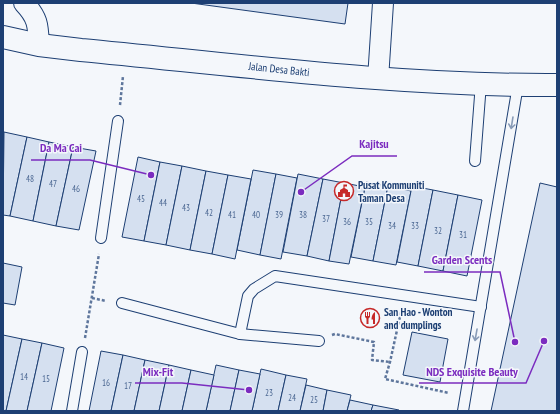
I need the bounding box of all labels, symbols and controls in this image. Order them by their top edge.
street label: Jalan Desa Bakti [247,59,310,79]
one-way arrow [507,117,515,130]
callout: Kajitsu [352,132,397,156]
callout: Da Ma Cai [31,136,90,160]
text: Kajitsu [359,136,389,151]
text: Da Ma Cai [40,140,82,155]
house number: 48 [26,173,34,184]
house number: 47 [49,178,57,189]
place label: Pusat Kommuniti Taman Desa [358,178,425,205]
public building icon: Pusat Kommuniti Taman Desa [333,180,355,202]
house number: 46 [72,183,80,194]
house number: 45 [137,193,145,204]
house number: 44 [159,197,167,208]
house number: 43 [182,202,190,213]
house number: 42 [205,207,213,218]
house number: 41 [228,209,236,220]
house number: 40 [252,209,260,220]
house number: 39 [275,209,283,220]
house number: 38 [299,209,307,220]
house number: 37 [322,213,330,224]
house number: 36 [343,216,351,227]
house number: 35 [365,216,373,227]
house number: 34 [388,220,396,231]
house number: 33 [411,220,419,231]
house number: 32 [434,225,442,236]
house number: 31 [459,229,467,240]
callout: Garden Scents [424,248,500,272]
text: Garden Scents [432,252,492,267]
place label: San Hao - Wonton and dumplings [384,305,453,332]
restaurant icon: San Hao - Wonton and dumplings [359,307,381,329]
one-way arrow [472,328,480,341]
callout: Mix-Fit [135,359,182,383]
callout: NDS Exquisite Beauty [419,359,526,383]
text: Mix-Fit [143,364,174,379]
text: NDS Exquisite Beauty [426,364,518,379]
house number: 14 [20,371,28,382]
house number: 15 [42,373,50,384]
house number: 16 [102,377,110,388]
house number: 17 [124,380,132,391]
house number: 23 [265,387,273,398]
house number: 24 [288,392,296,403]
house number: 25 [310,394,318,405]

